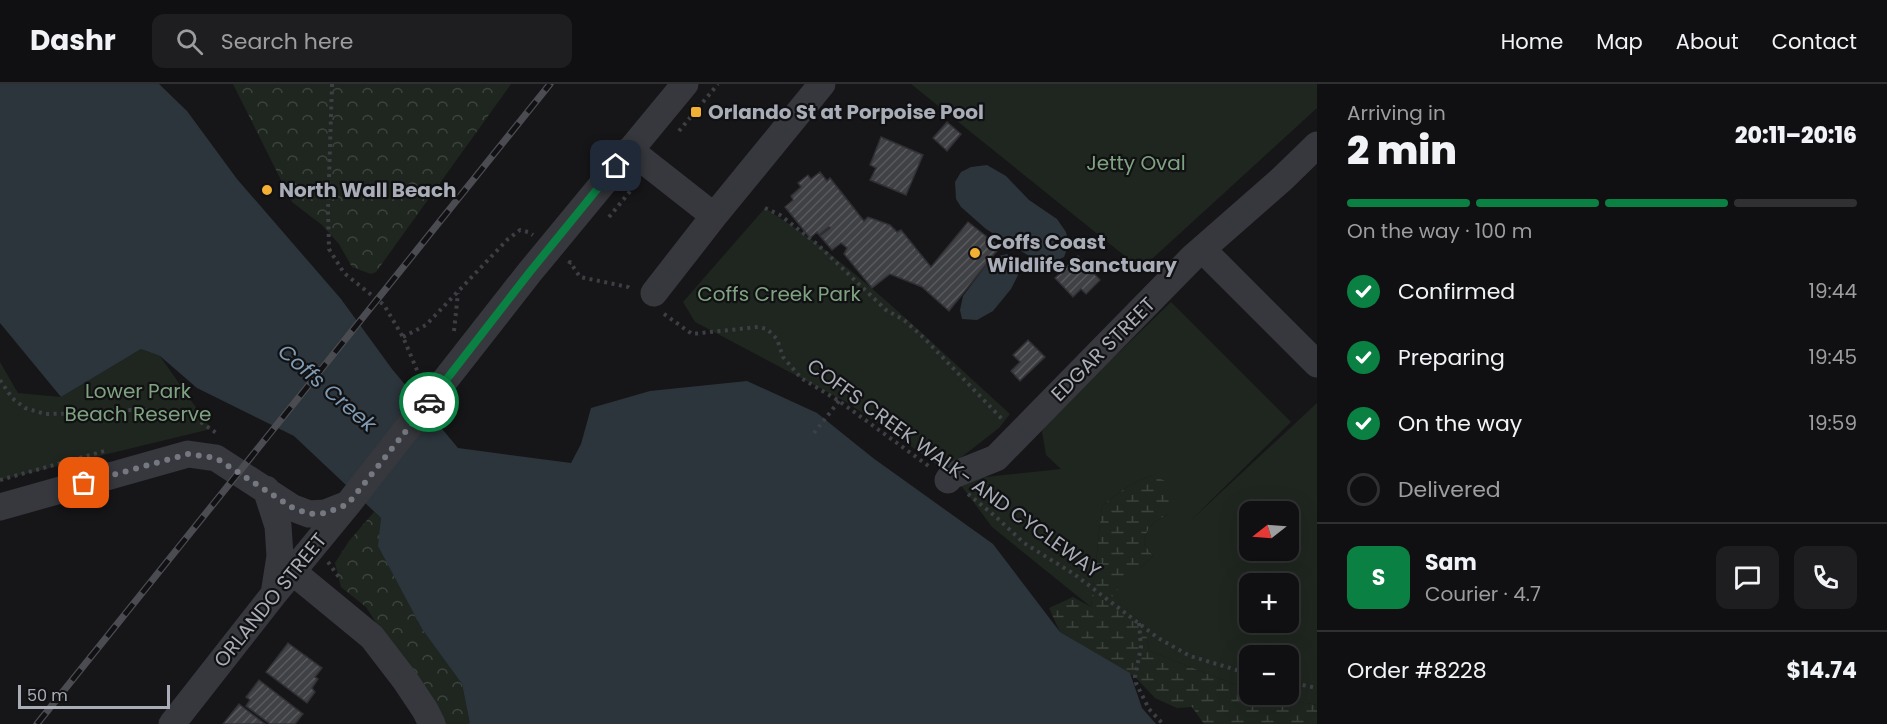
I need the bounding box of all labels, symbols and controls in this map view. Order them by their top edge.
search box [152,14,572,68]
text: Dashr [30,21,116,60]
icon: search [173,25,206,58]
text: Search here [221,26,353,57]
text: Home [1501,27,1563,56]
text: Map [1596,27,1643,56]
text: About [1676,27,1739,56]
text: Contact [1772,27,1857,56]
place label: Orlando St at Porpoise Pool [708,98,984,126]
text: Arriving in [1347,99,1446,127]
marker: Orlando St at Porpoise Pool [689,105,703,119]
text: 20:11–20:16 [1735,120,1857,151]
text: 2 min [1347,123,1457,178]
pin [590,140,641,191]
icon: home [599,149,632,182]
park label: Jetty Oval [1086,149,1186,177]
place label: North Wall Beach [279,176,457,204]
marker: North Wall Beach [260,183,274,197]
text: On the way · 100 m [1347,217,1532,245]
place label: Coffs Coast Wildlife Sanctuary [987,228,1177,279]
marker: Coffs Coast Wildlife Sanctuary [968,246,982,260]
icon: check [1347,275,1380,308]
text: Confirmed [1398,276,1515,307]
text: 19:44 [1809,277,1857,305]
park label: Coffs Creek Park [697,280,861,308]
street label: EDGAR STREET [1045,291,1161,407]
water label: Coffs Creek [272,337,384,439]
icon: check [1347,341,1380,374]
text: Preparing [1398,342,1505,373]
text: 19:45 [1809,343,1857,371]
street label: COFFS CREEK WALK- AND CYCLEWAY [801,352,1107,584]
courier [399,372,459,432]
park label: Lower Park Beach Reserve [65,377,211,428]
icon: car [413,386,446,419]
icon: check [1347,407,1380,440]
text: On the way [1398,408,1522,439]
text: 19:59 [1809,409,1857,437]
pin [58,457,109,508]
icon: bag [67,466,100,499]
text: Delivered [1398,474,1501,505]
north arrow [1239,501,1299,561]
map controls [1239,501,1299,705]
street label: ORLANDO STREET [207,527,333,673]
button: chat [1716,546,1779,609]
button: phone [1794,546,1857,609]
text: Sam [1425,547,1477,578]
text: S [1372,562,1385,593]
button: + [1239,573,1299,633]
text: Courier · 4.7 [1425,580,1541,608]
button: − [1239,645,1299,705]
text: Order #8228 [1347,655,1487,686]
text: $14.74 [1786,655,1857,686]
scale bar [18,682,170,710]
text: 50 m [27,684,68,707]

